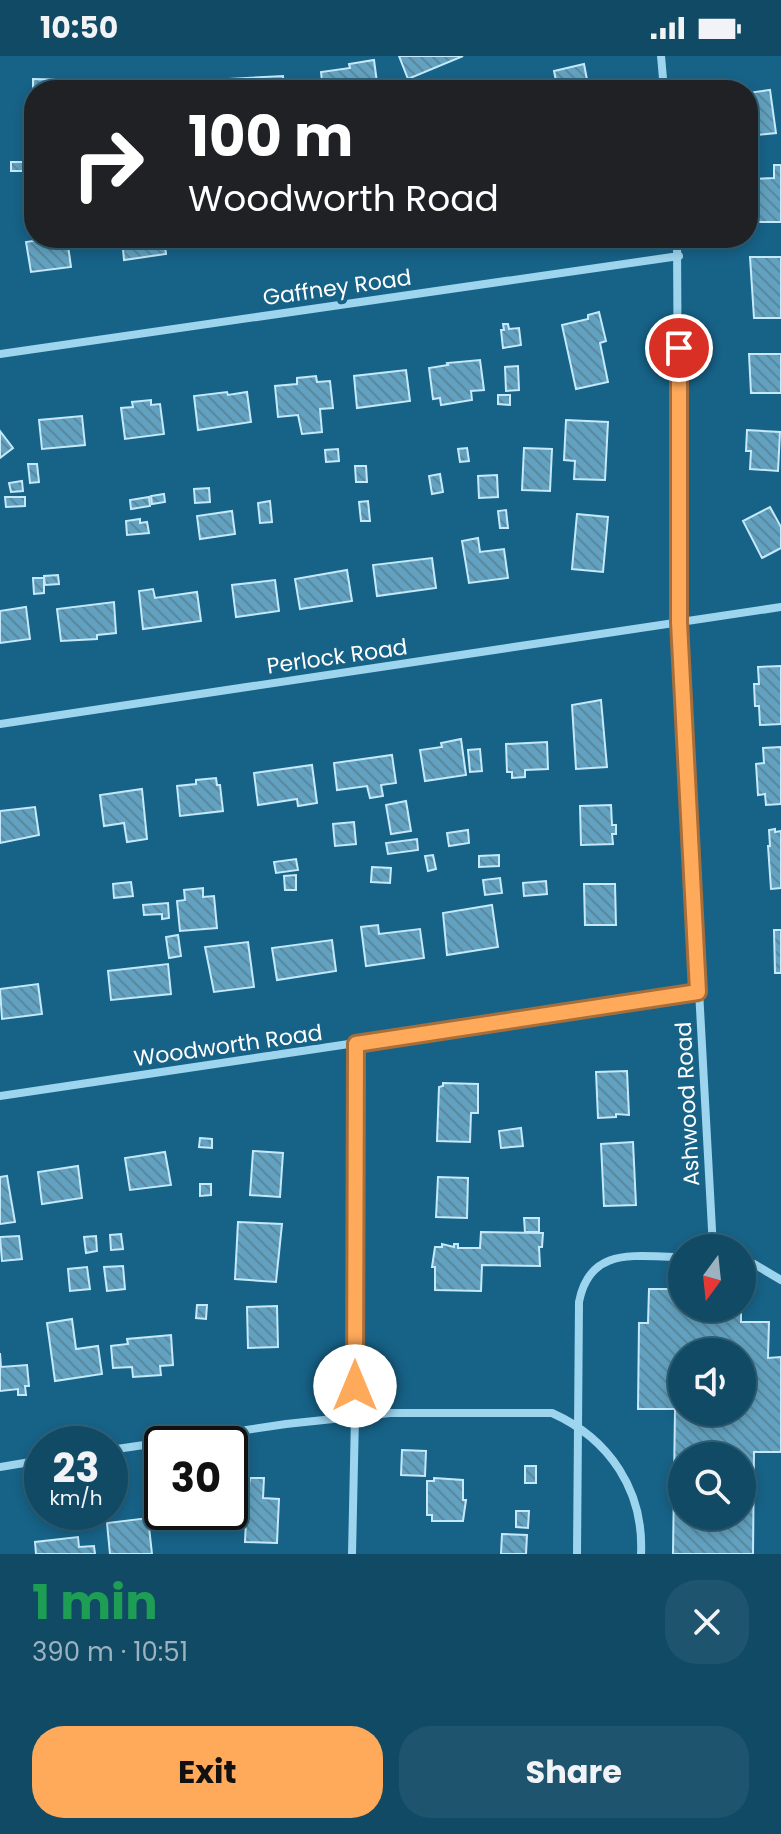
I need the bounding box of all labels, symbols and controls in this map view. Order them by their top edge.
text: 10:50 [40,6,118,49]
text: 100 m [188,97,353,176]
icon: right [56,112,160,216]
text: Woodworth Road [188,173,499,224]
street label: Gaffney Road [261,262,413,313]
pin [645,314,713,382]
icon: arrive [657,326,701,370]
street label: Perlock Road [265,631,409,682]
street label: Woodworth Road [132,1017,324,1074]
street label: Ashwood Road [668,1021,707,1187]
north arrow [668,1234,756,1322]
map controls [668,1234,756,1530]
button: sound [668,1338,756,1426]
position arrow [313,1344,397,1428]
speed limit sign: 30 [144,1426,248,1530]
text: 23 [52,1440,100,1496]
button: search [668,1442,756,1530]
text: km/h [49,1484,103,1512]
text: 1 min [32,1569,158,1636]
button: close [665,1580,749,1664]
text: 390 m · 10:51 [32,1634,188,1670]
button: Exit [32,1726,383,1818]
button: Share [399,1726,749,1818]

